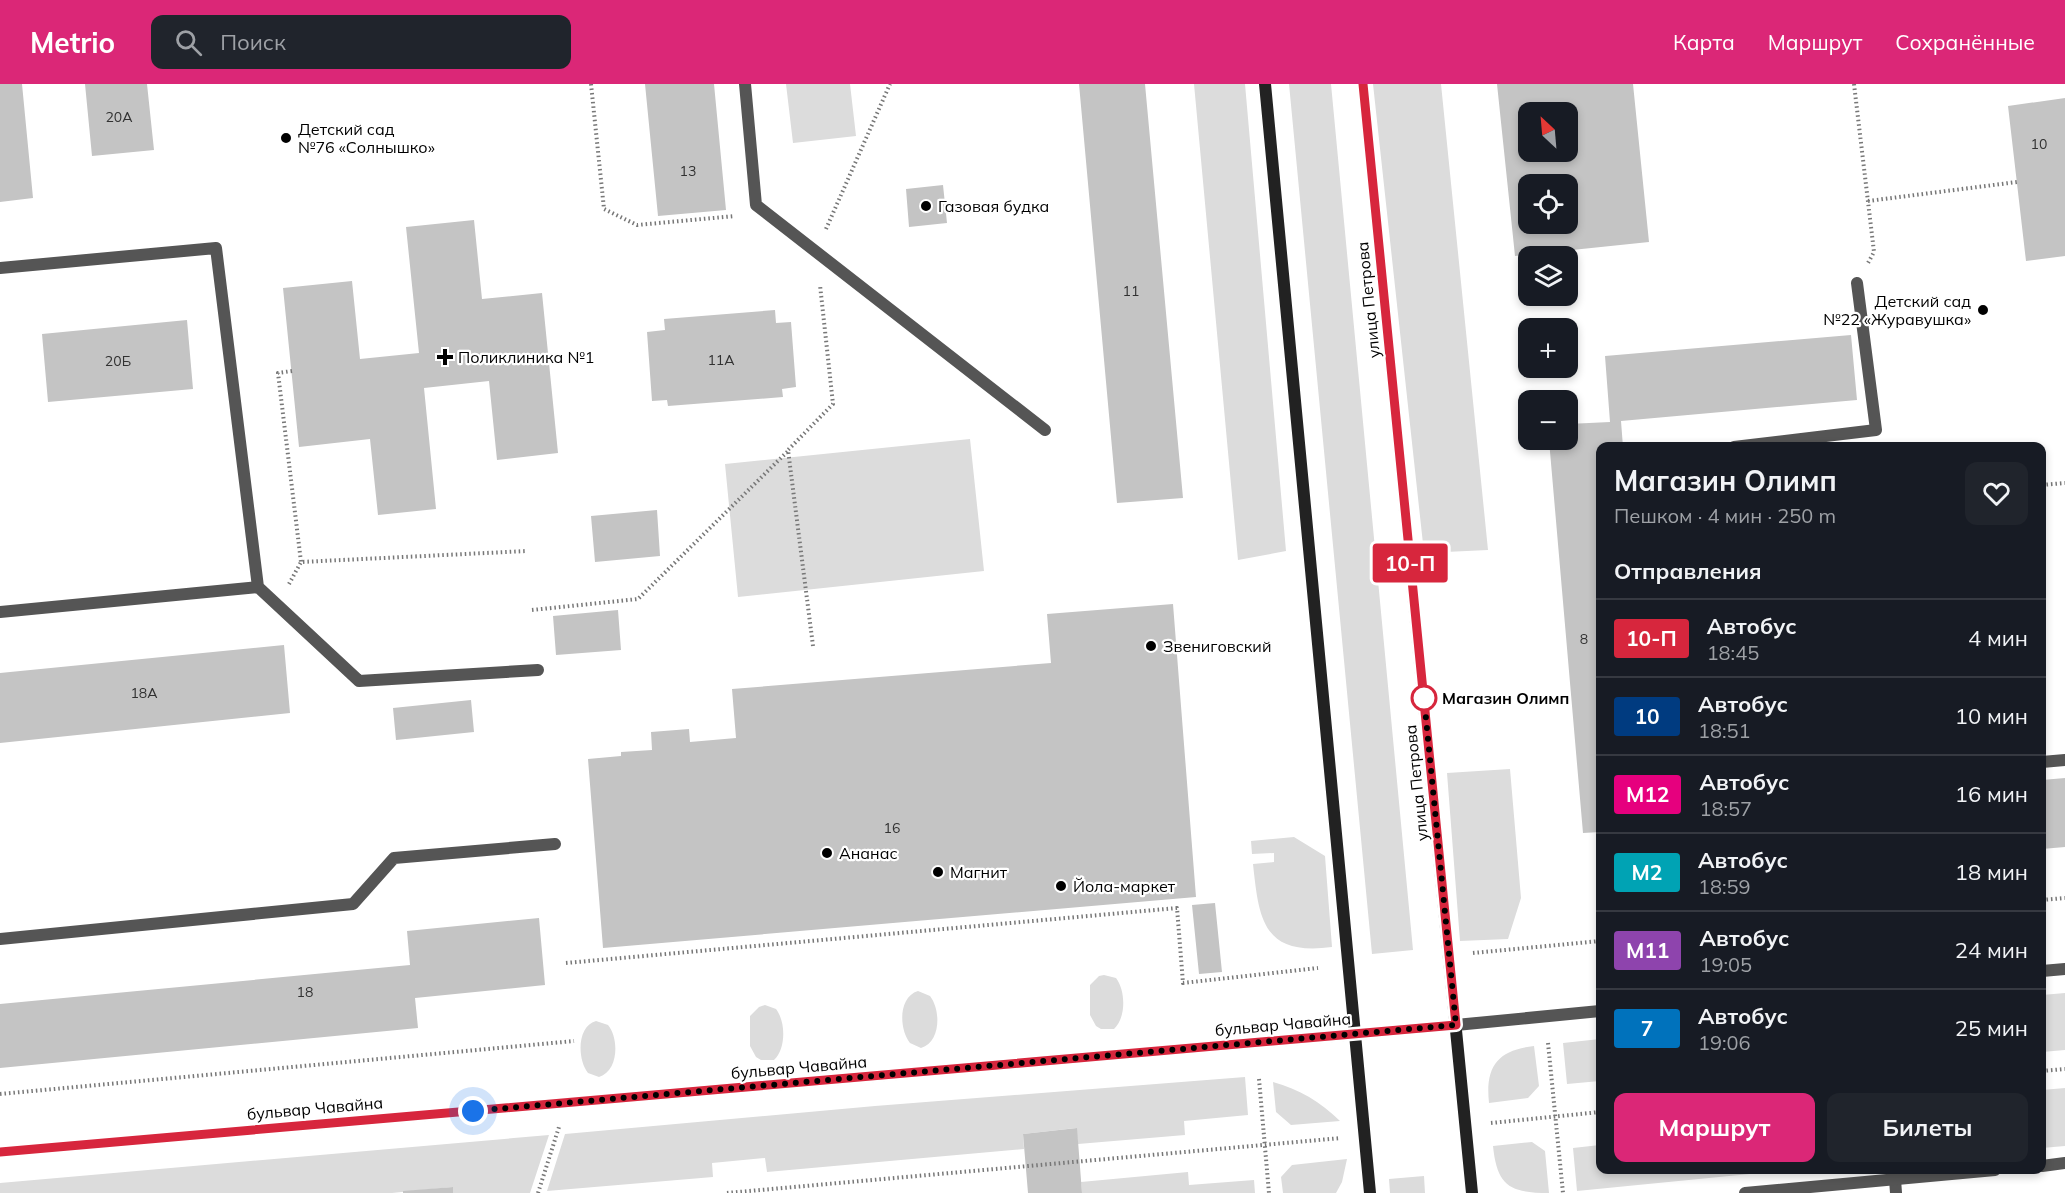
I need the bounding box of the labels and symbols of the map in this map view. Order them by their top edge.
north arrow [1518,102,1578,162]
house number: 20А [105,108,133,126]
place label: Детский сад №76 «Солнышко» [298,119,435,157]
marker: Детский сад №76 «Солнышко» [279,131,293,145]
house number: 10 [2031,135,2047,153]
house number: 13 [680,162,696,180]
place label: Газовая будка [938,196,1049,216]
marker: Газовая будка [919,199,933,213]
street label: улица Петрова [1352,241,1384,359]
house number: 11 [1123,282,1139,300]
place label: Детский сад №22 «Журавушка» [1823,291,1971,329]
marker: Детский сад №22 «Журавушка» [1976,303,1990,317]
place label: Поликлиника №1 [458,347,594,367]
marker: Поликлиника №1 [436,348,454,366]
house number: 11А [707,351,735,369]
house number: 20Б [105,352,131,370]
line badge: 10-П [1368,544,1452,582]
house number: 8 [1580,630,1588,648]
place label: Звениговский [1163,636,1271,656]
marker: Звениговский [1144,639,1158,653]
house number: 18А [130,684,158,702]
marker: Магазин Олимп [1411,685,1437,711]
place label: Магазин Олимп [1442,688,1569,708]
street label: улица Петрова [1400,724,1432,842]
house number: 16 [884,819,900,837]
place label: Ананас [839,843,898,863]
marker: Ананас [820,846,834,860]
place label: Магнит [950,862,1008,882]
marker: Магнит [931,865,945,879]
place label: Йола-маркет [1073,876,1176,896]
marker: Йола-маркет [1054,879,1068,893]
house number: 18 [297,983,313,1001]
street label: бульвар Чавайна [1214,1008,1352,1040]
street label: бульвар Чавайна [730,1051,868,1083]
street label: бульвар Чавайна [246,1092,384,1124]
your location [458,1096,488,1126]

